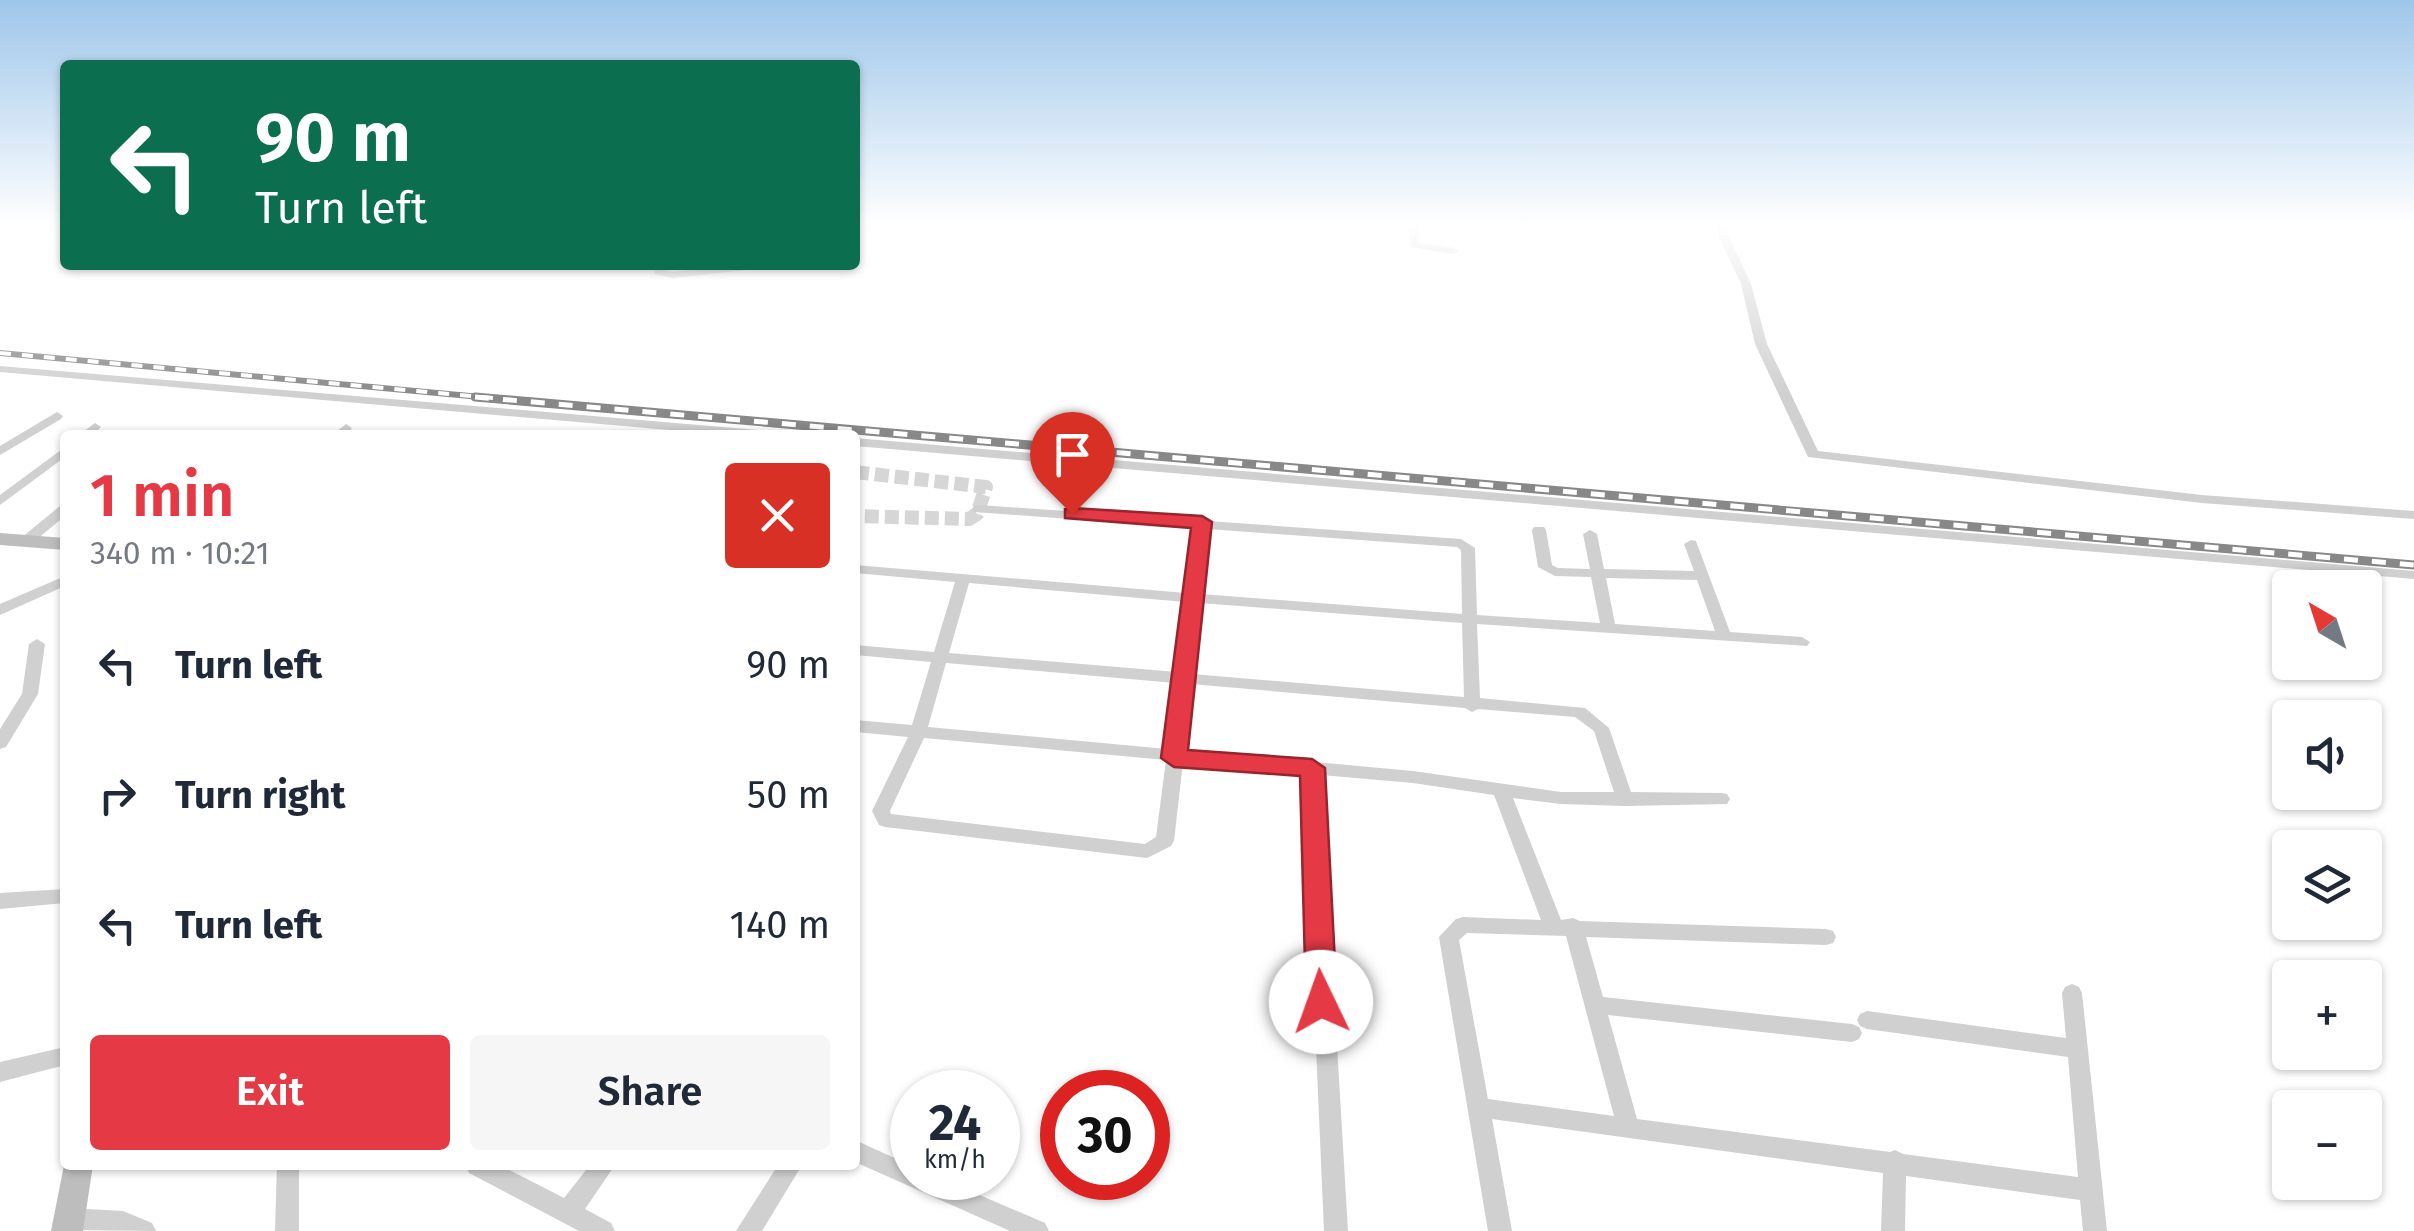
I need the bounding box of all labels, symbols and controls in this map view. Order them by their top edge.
text: 90 m [255,96,411,180]
icon: left [90,100,220,230]
text: Turn left [255,181,427,235]
pin [1030,412,1115,515]
icon: arrive [1045,427,1100,482]
text: 1 min [90,460,235,532]
button: close [725,463,830,568]
text: 340 m · 10:21 [90,534,270,572]
north arrow [2272,570,2382,680]
map controls [2272,570,2382,1200]
icon: left [90,638,145,693]
text: Turn left [175,642,322,688]
text: 90 m [746,642,830,688]
button: sound [2272,700,2382,810]
icon: right [90,768,145,823]
text: Turn right [175,772,345,818]
text: 50 m [747,772,830,818]
button: layers [2272,830,2382,940]
icon: left [90,898,145,953]
text: Turn left [175,902,322,948]
text: 140 m [729,902,830,948]
position arrow [1269,950,1373,1054]
button: + [2272,960,2382,1070]
button: Exit [90,1035,450,1150]
button: Share [470,1035,830,1150]
speed limit sign: 30 [1040,1070,1170,1200]
button: − [2272,1090,2382,1200]
text: 24 [929,1093,981,1153]
text: km/h [924,1145,986,1175]

